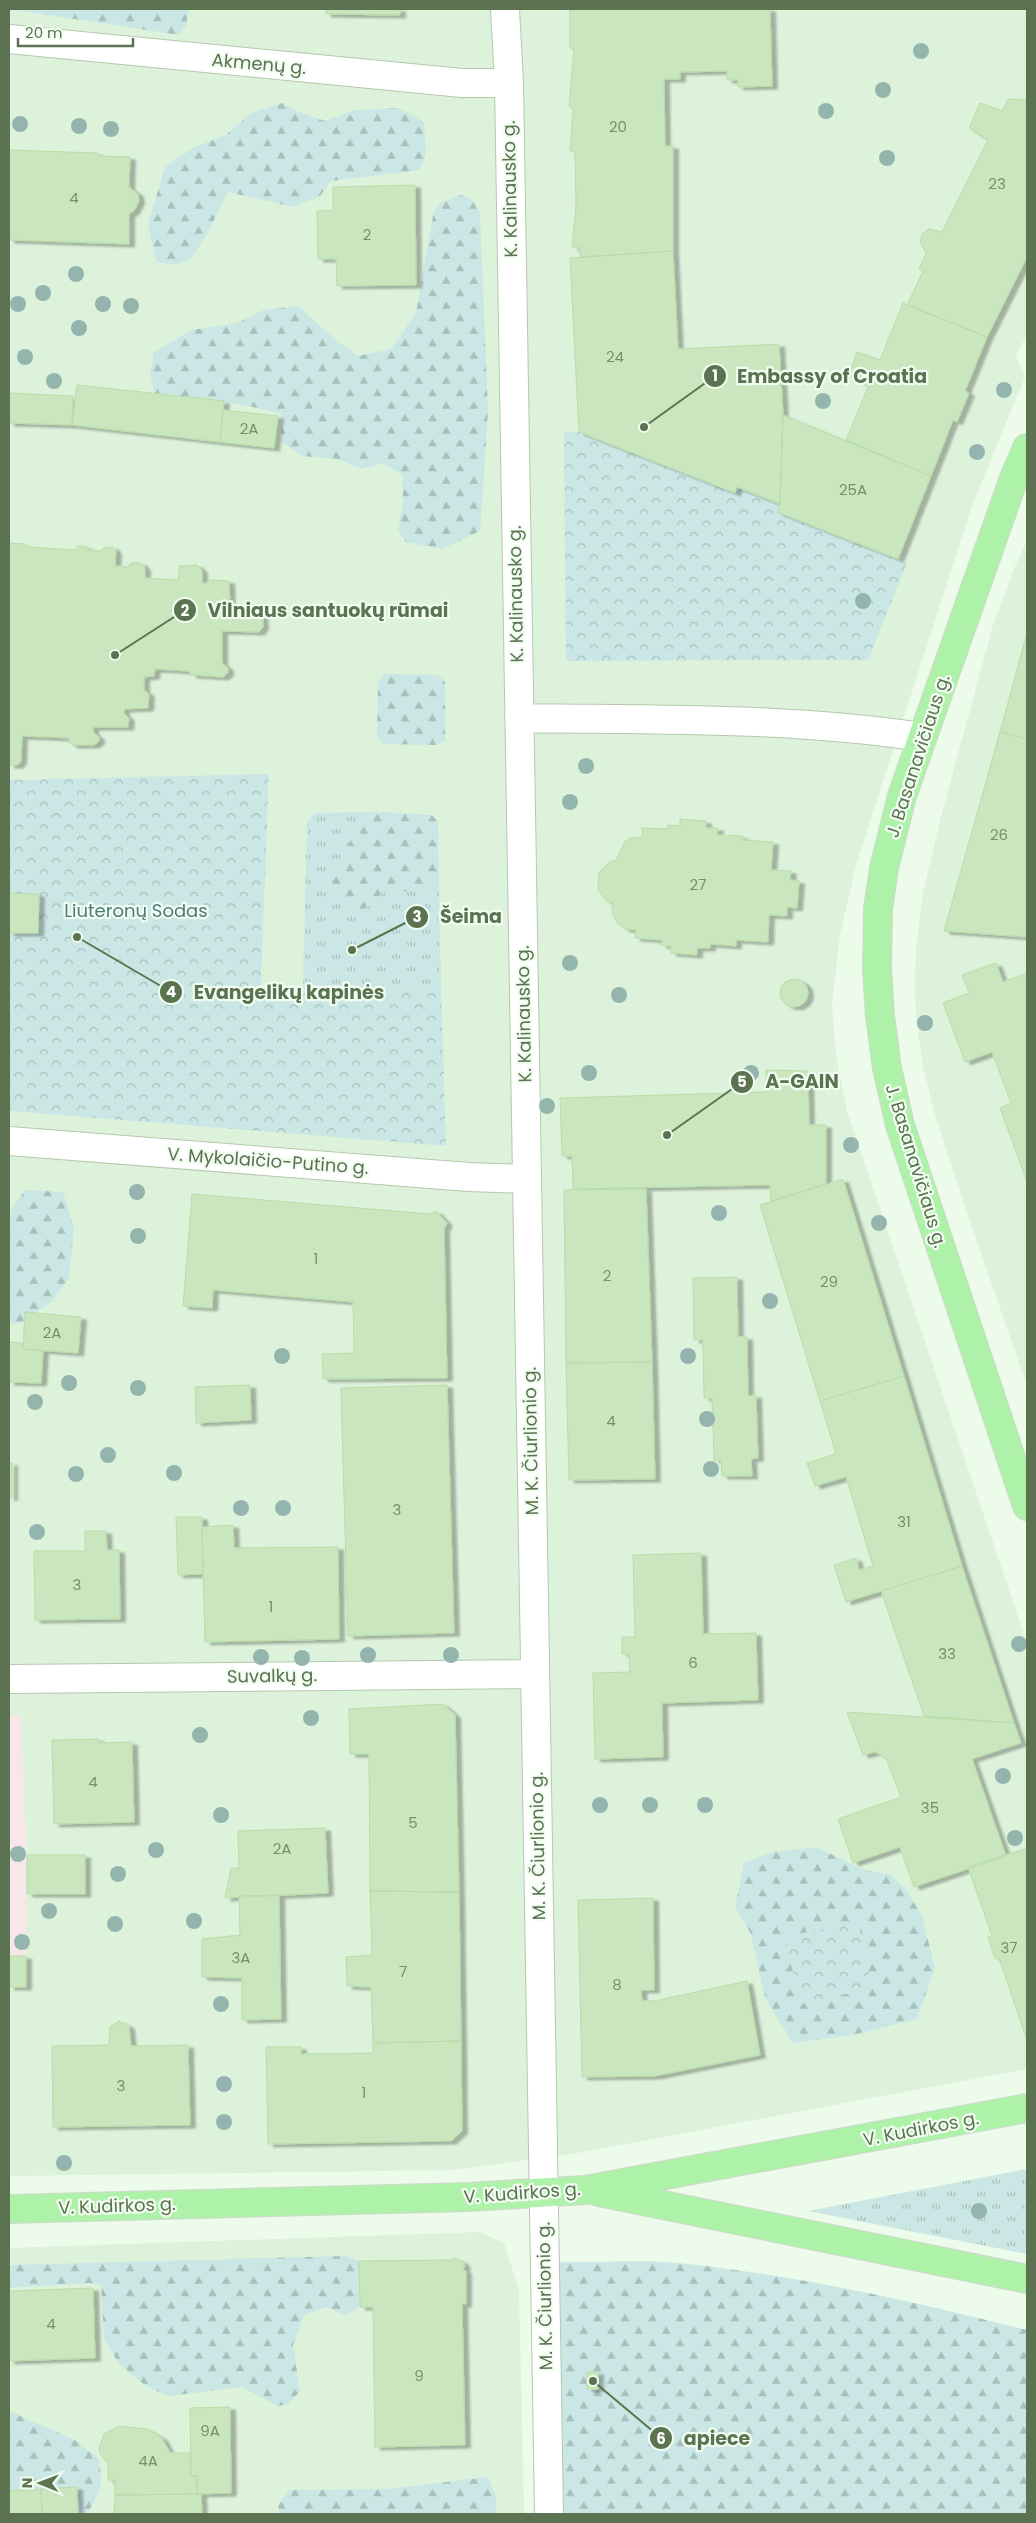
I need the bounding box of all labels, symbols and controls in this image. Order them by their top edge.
scale bar [18,15,132,47]
text: 20 m [25,22,63,43]
street label: Akmenų g. [211,47,307,80]
house number: 20 [609,116,627,137]
street label: K. Kalinausko g. [496,120,523,258]
house number: 23 [988,173,1006,194]
house number: 4 [69,187,79,208]
house number: 2 [363,224,371,245]
house number: 24 [606,346,624,367]
callout: Embassy of Croatia [702,359,937,393]
text: Embassy of Croatia [737,363,927,390]
text: 1 [712,365,718,386]
house number: 2A [240,418,258,439]
house number: 25A [839,479,867,500]
street label: K. Kalinausko g. [502,525,529,663]
callout: Vilniaus santuokų rūmai [173,593,459,627]
text: Vilniaus santuokų rūmai [208,597,448,624]
text: 2 [181,600,190,621]
street label: J. Basanavičiaus g. [879,671,956,841]
house number: 26 [990,824,1008,845]
house number: 27 [690,874,706,895]
park label: Liuteronų Sodas [64,898,208,923]
callout: Šeima [405,900,512,934]
text: Šeima [440,903,502,930]
text: 3 [412,906,422,927]
street label: K. Kalinausko g. [510,945,537,1083]
callout: Evangelikų kapinės [159,975,394,1009]
text: Evangelikų kapinės [194,979,384,1006]
text: 4 [166,981,176,1002]
callout: A-GAIN [730,1065,848,1099]
text: A-GAIN [765,1068,839,1095]
text: 5 [737,1071,747,1092]
street label: J. Basanavičiaus g. [880,1081,953,1251]
street label: V. Mykolaičio-Putino g. [167,1141,370,1180]
house number: 1 [314,1248,318,1269]
house number: 2 [603,1265,611,1286]
house number: 29 [820,1271,838,1292]
house number: 2A [43,1322,61,1343]
street label: M. K. Čiurlionio g. [517,1366,544,1516]
house number: 4 [606,1410,616,1431]
house number: 3 [393,1499,401,1520]
house number: 31 [897,1511,911,1532]
house number: 3 [73,1574,81,1595]
house number: 1 [269,1596,273,1617]
house number: 33 [938,1643,956,1664]
house number: 6 [688,1652,698,1673]
street label: Suvalkų g. [227,1662,317,1689]
house number: 4 [88,1771,98,1792]
street label: M. K. Čiurlionio g. [524,1771,551,1921]
house number: 35 [921,1797,939,1818]
house number: 5 [408,1812,418,1833]
house number: 2A [273,1838,291,1859]
house number: 37 [1000,1937,1018,1958]
house number: 3A [232,1947,250,1968]
house number: 7 [399,1961,407,1982]
house number: 8 [612,1974,622,1995]
house number: 3 [117,2075,125,2096]
house number: 1 [362,2082,366,2103]
street label: V. Kudirkos g. [861,2105,981,2152]
street label: V. Kudirkos g. [463,2176,581,2209]
street label: V. Kudirkos g. [58,2191,176,2220]
street label: M. K. Čiurlionio g. [531,2221,558,2371]
house number: 4 [46,2313,56,2334]
house number: 9 [414,2365,424,2386]
house number: 9A [200,2420,220,2441]
callout: apiece [648,2421,760,2455]
text: apiece [684,2425,750,2452]
text: 6 [656,2428,666,2449]
house number: 4A [138,2450,158,2471]
north arrow [15,2458,65,2508]
text: N [17,2477,37,2488]

